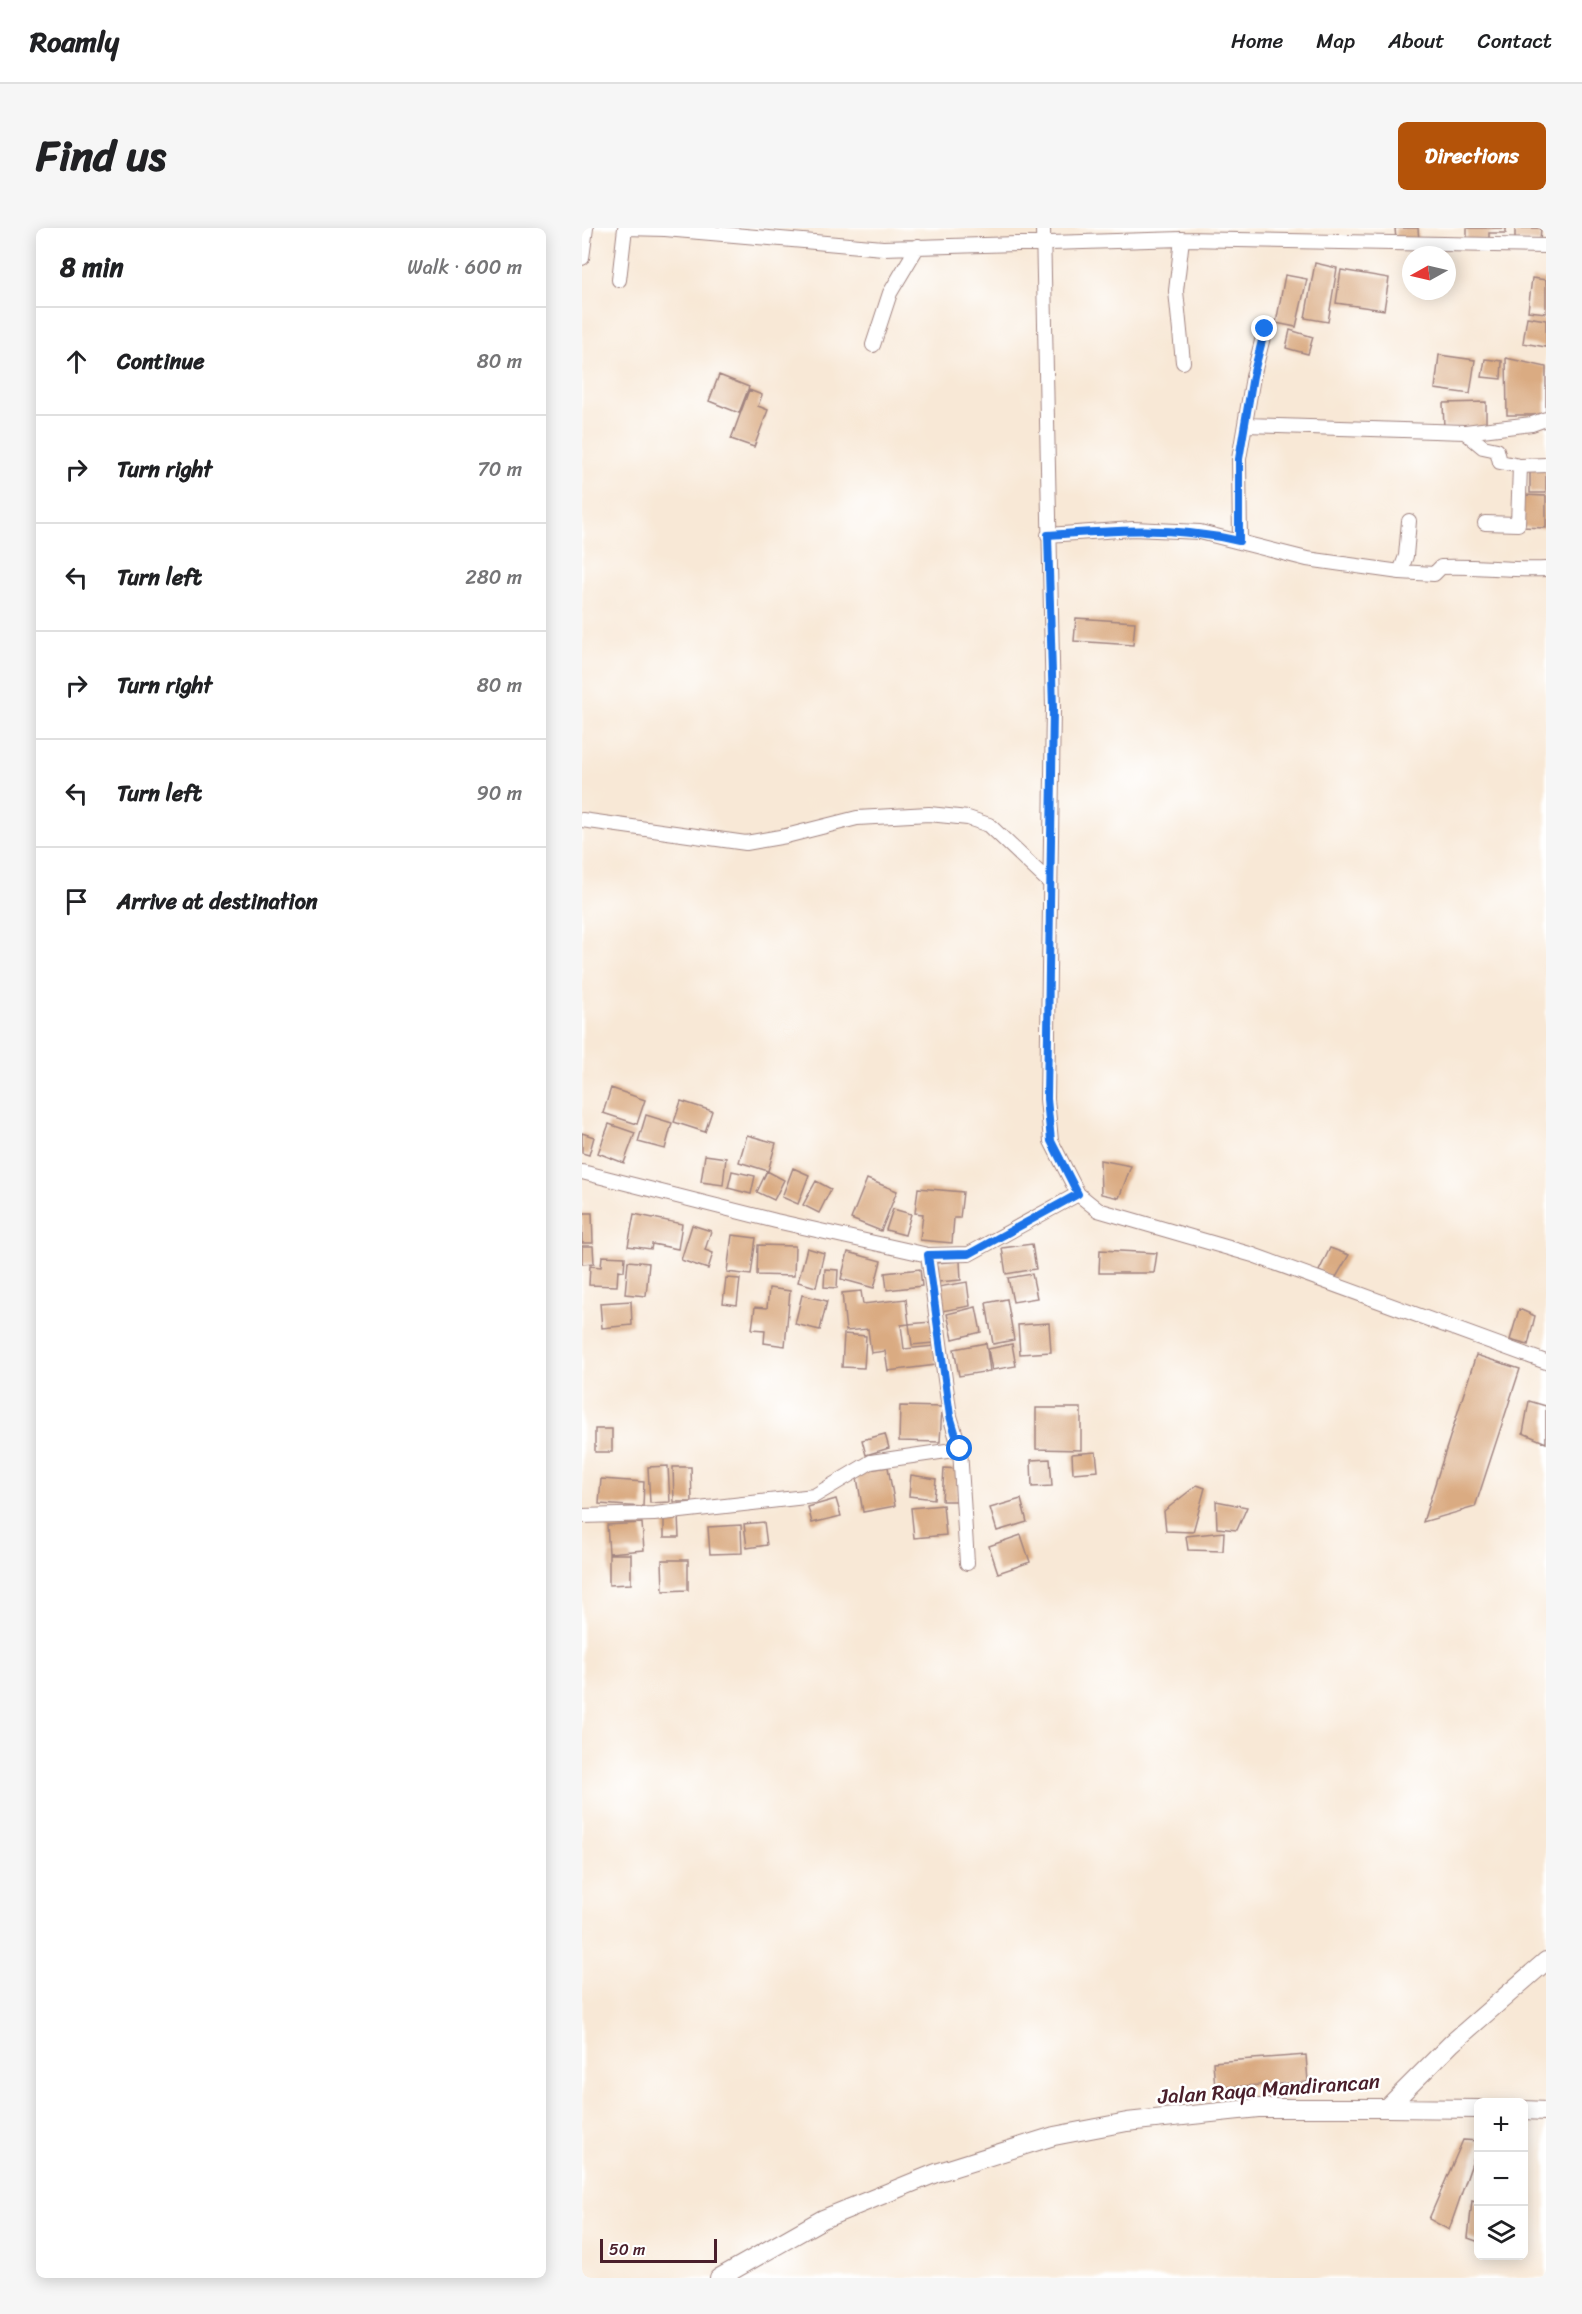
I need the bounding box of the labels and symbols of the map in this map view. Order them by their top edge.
north arrow [1402,246,1456,300]
route end [1251,315,1277,341]
route start [946,1435,972,1461]
street label: Jalan Raya Mandirancan [1156,2062,1381,2116]
scale bar [600,2236,717,2264]

